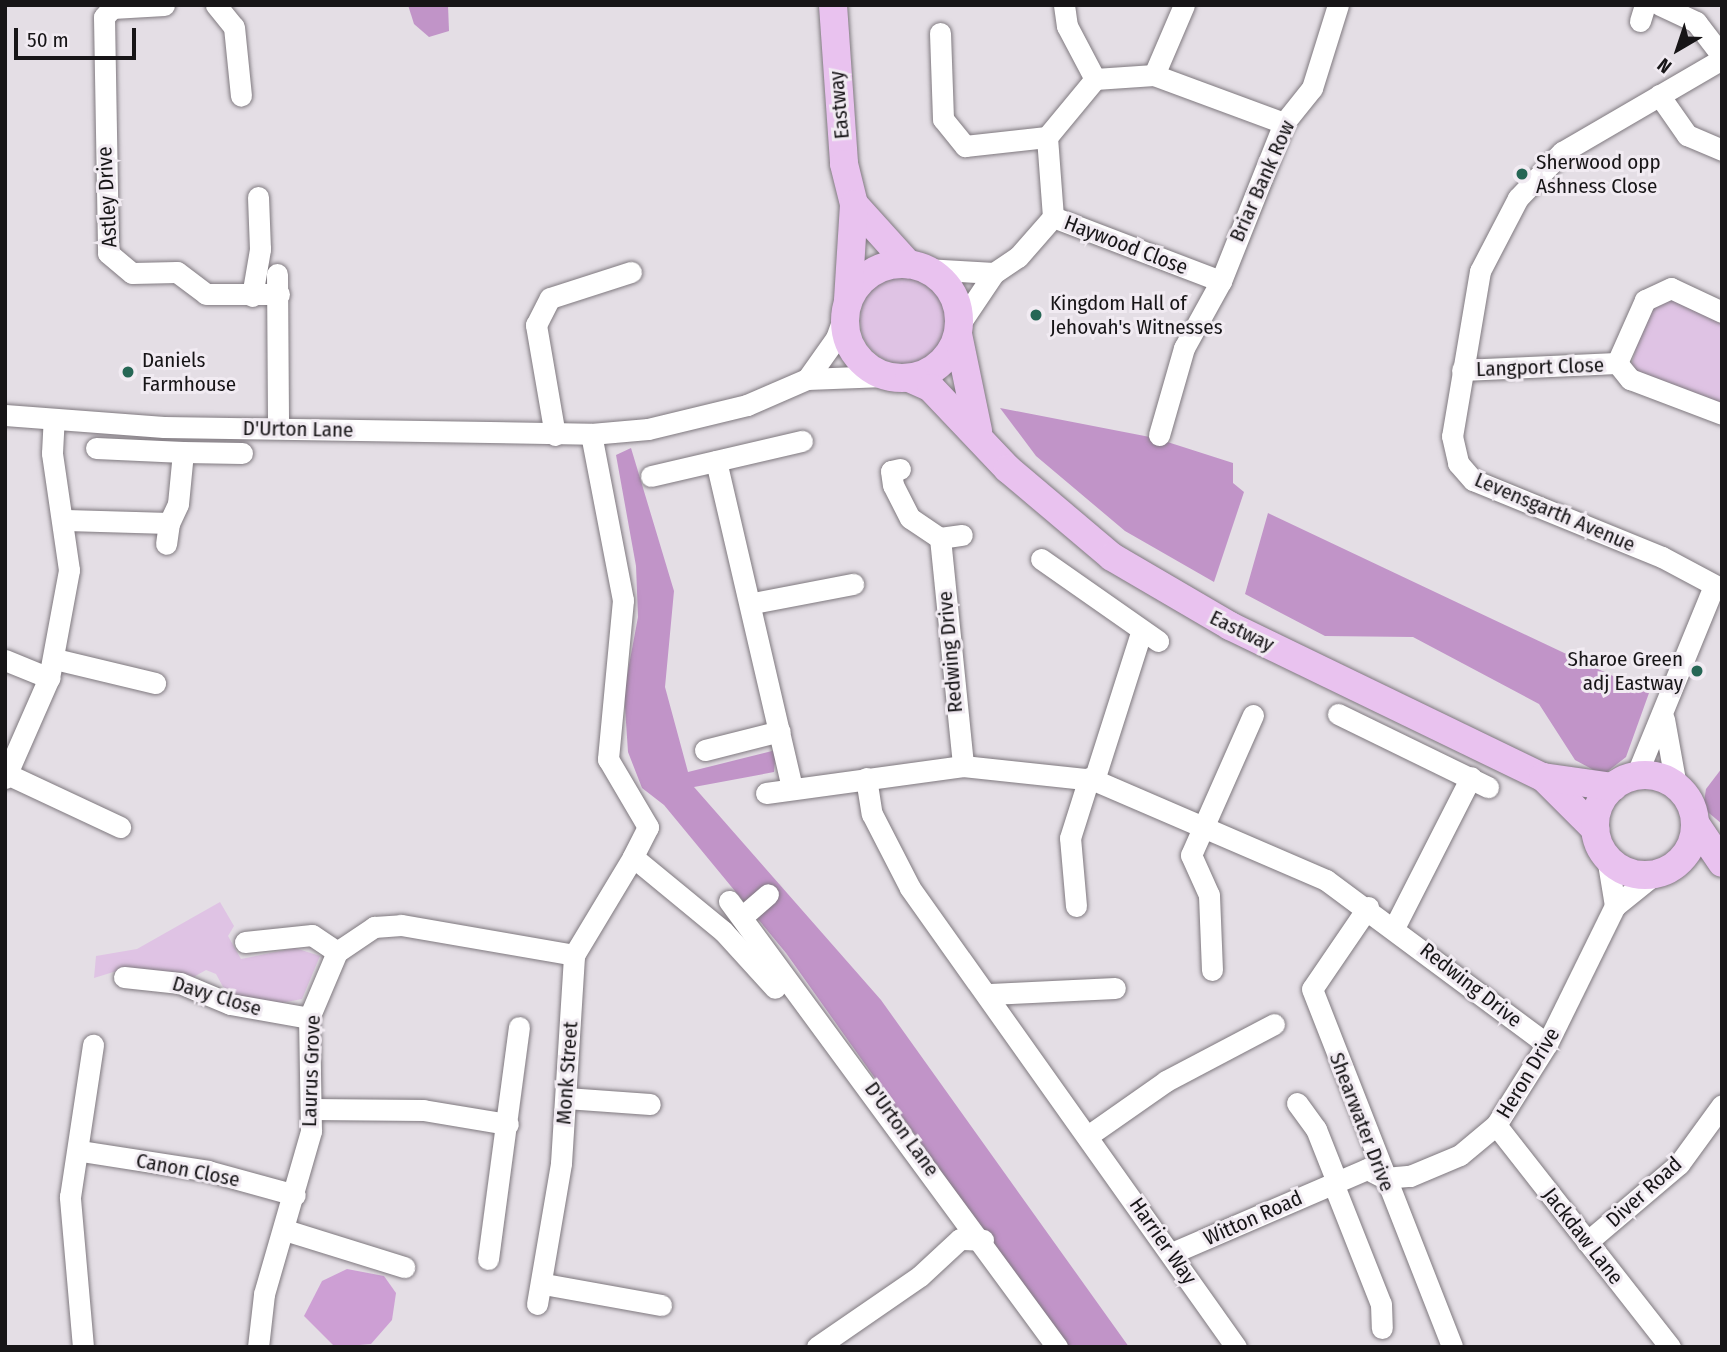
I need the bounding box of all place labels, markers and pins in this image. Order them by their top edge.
place label: Sherwood opp Ashness Close [1536,149,1661,199]
marker: Sherwood opp Ashness Close [1514,166,1530,182]
place label: Kingdom Hall of Jehovah's Witnesses [1050,290,1223,340]
marker: Kingdom Hall of Jehovah's Witnesses [1028,307,1044,323]
place label: Daniels Farmhouse [142,347,236,397]
marker: Daniels Farmhouse [120,364,136,380]
place label: Sharoe Green adj Eastway [1568,646,1683,696]
marker: Sharoe Green adj Eastway [1689,663,1705,679]

